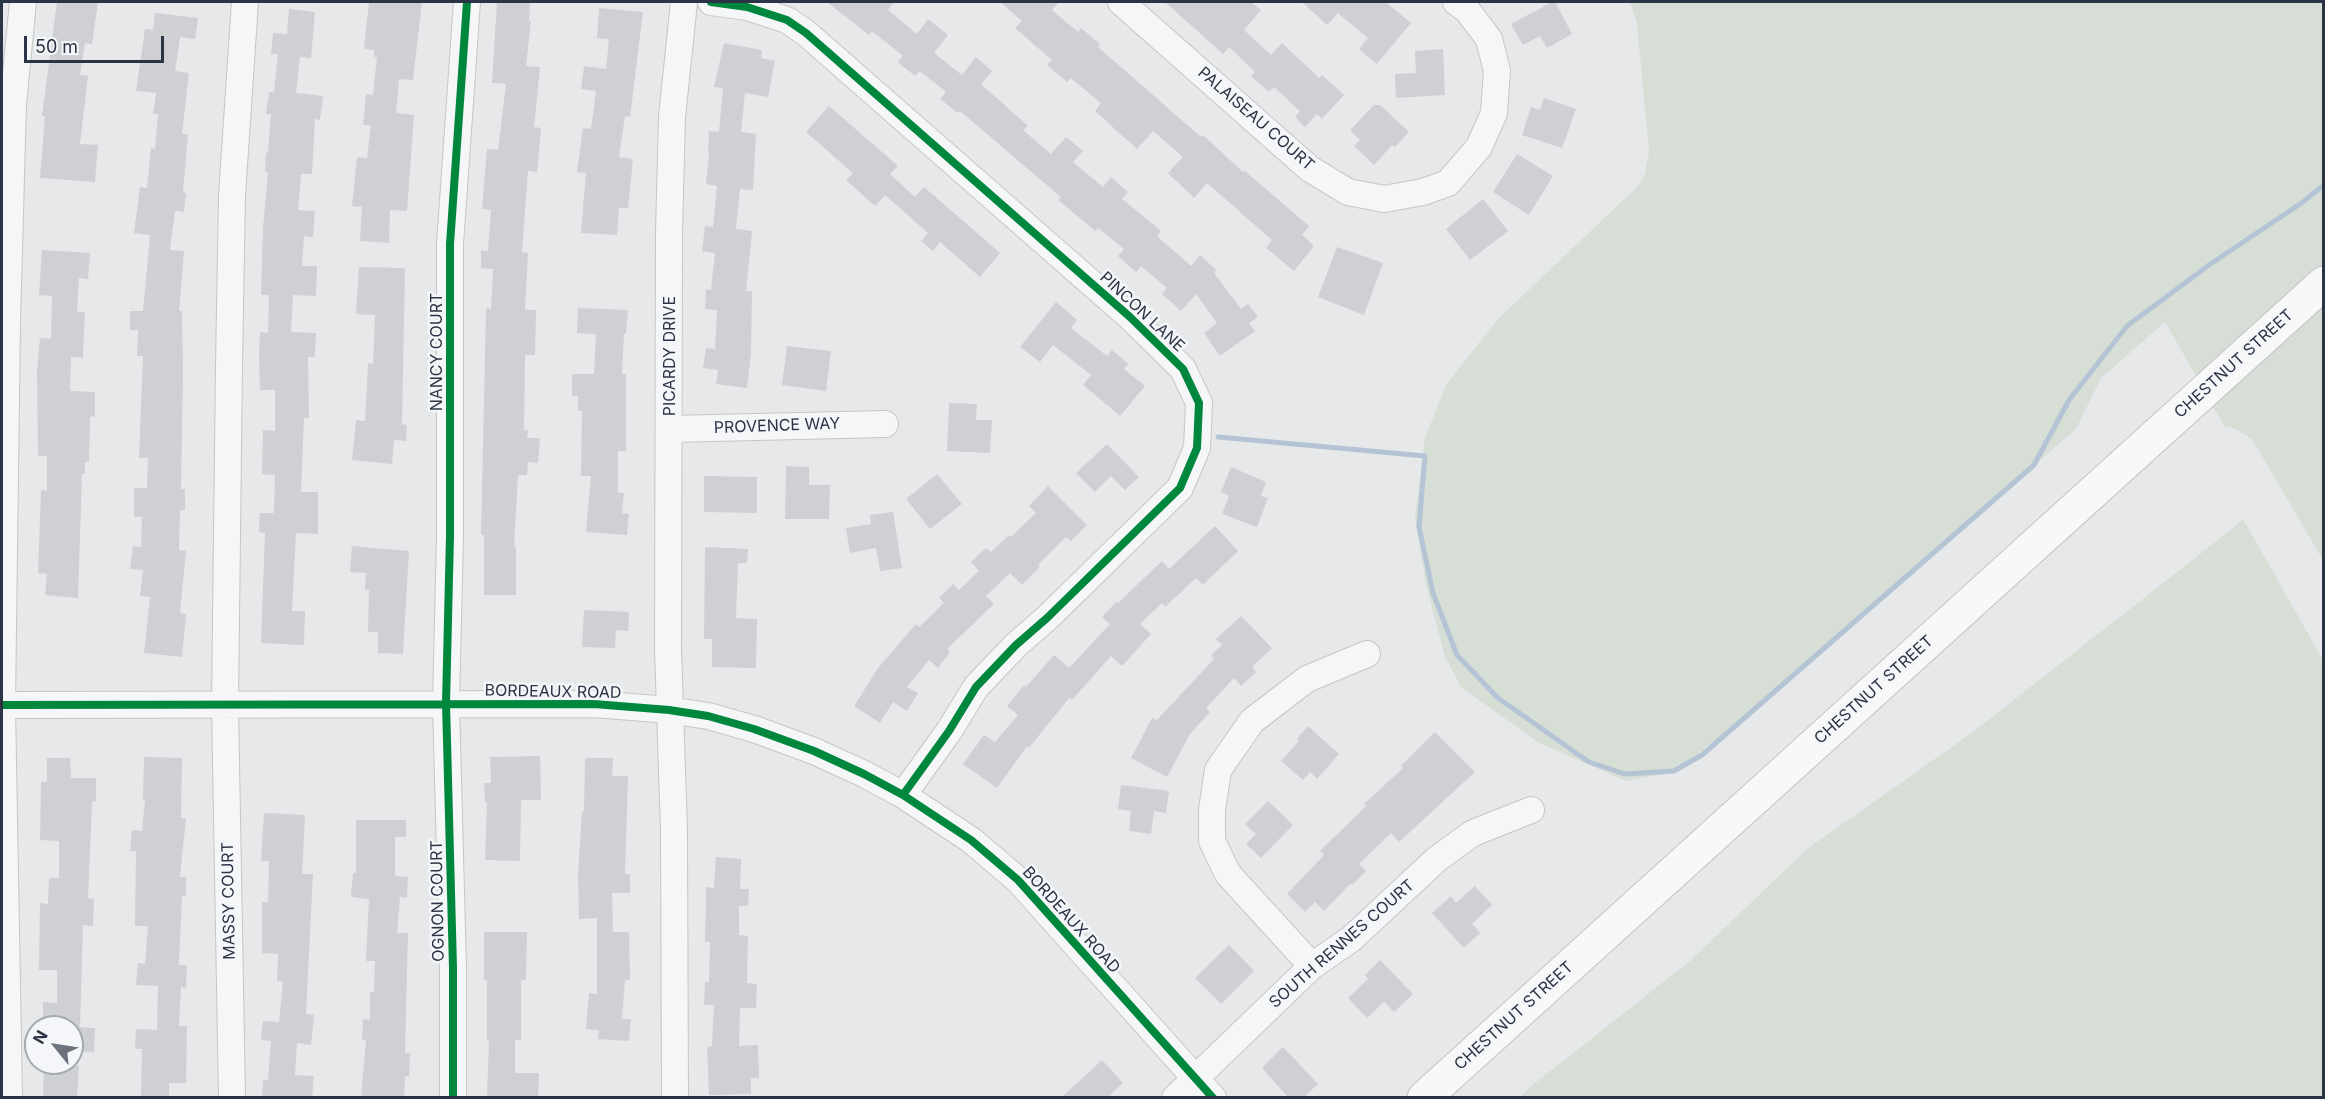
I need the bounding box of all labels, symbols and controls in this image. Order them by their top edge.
scale bar [27,24,166,62]
text: 50 m [35,36,78,57]
street label: PALAISEAU COURT [1194,63,1318,175]
street label: PINCON LANE [1096,268,1188,356]
street label: NANCY COURT [427,293,447,411]
street label: PICARDY DRIVE [660,296,680,416]
street label: CHESTNUT STREET [2171,306,2297,422]
street label: PROVENCE WAY [714,414,840,438]
street label: CHESTNUT STREET [1811,632,1937,748]
street label: BORDEAUX ROAD [484,681,622,703]
street label: OGNON COURT [427,840,449,962]
street label: MASSY COURT [218,842,240,960]
street label: BORDEAUX ROAD [1018,863,1124,977]
street label: SOUTH RENNES COURT [1266,876,1418,1012]
street label: CHESTNUT STREET [1451,958,1577,1074]
north arrow [24,1015,84,1075]
text: N [28,1027,52,1047]

